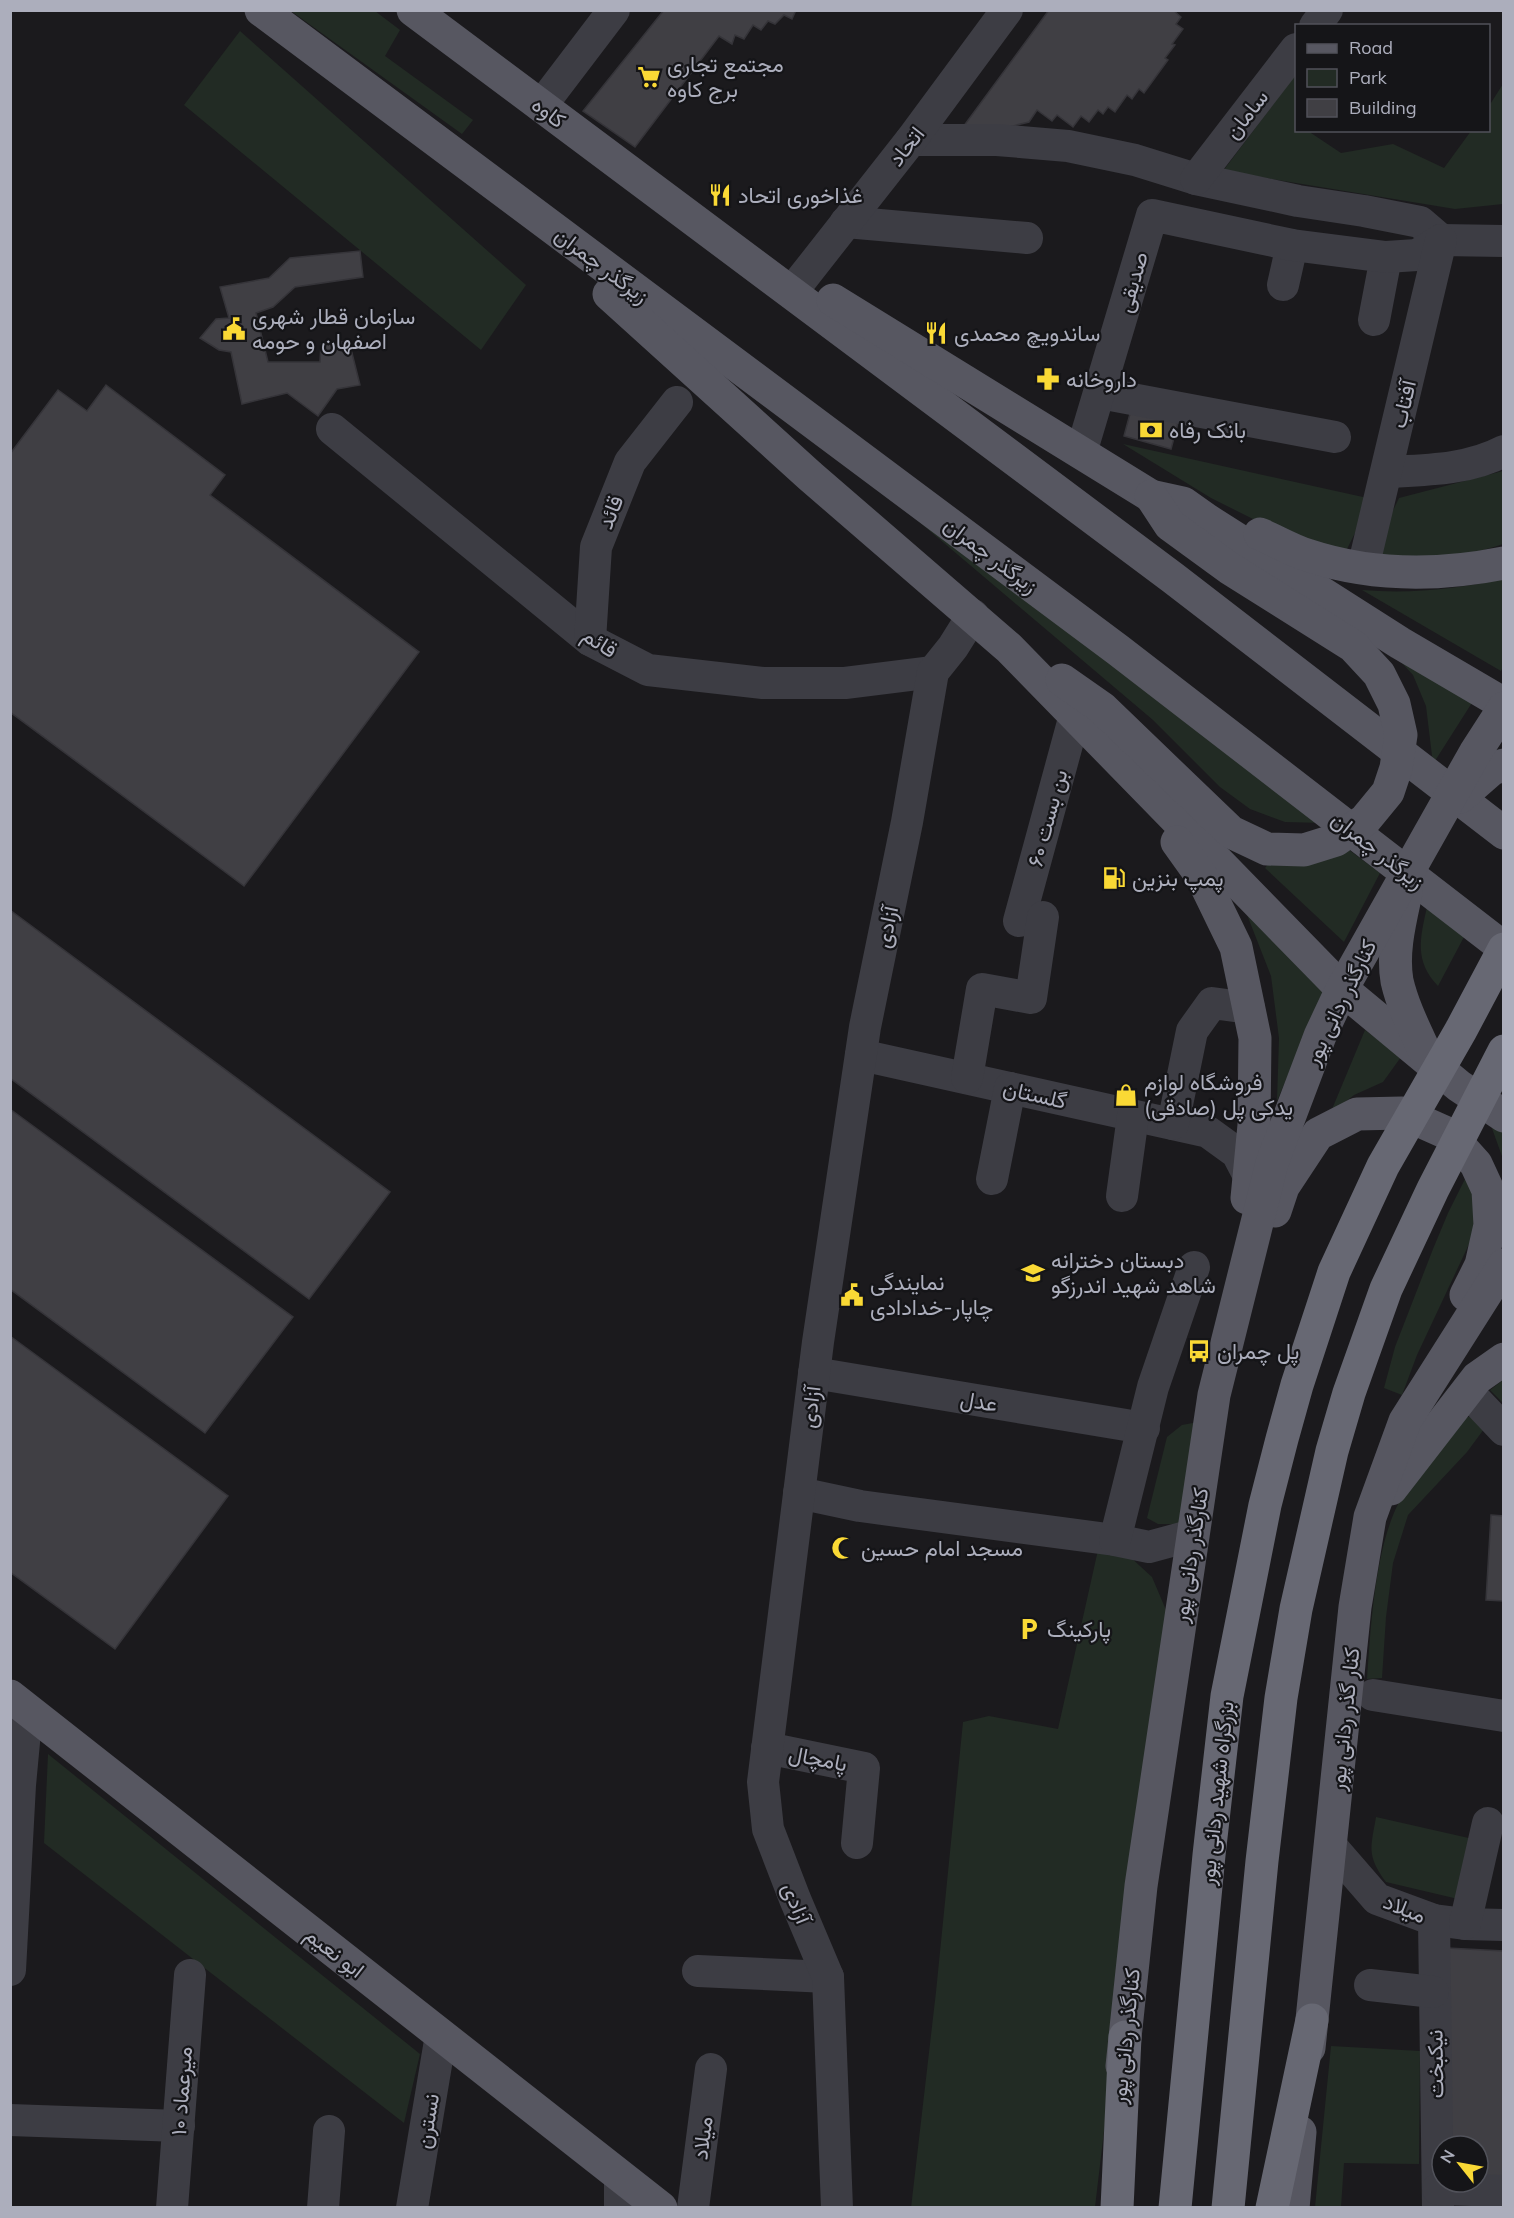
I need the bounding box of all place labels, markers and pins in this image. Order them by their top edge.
place label: مجتمع تجاری برج کاوه [667,50,784,104]
supermarket icon: مجتمع تجاری برج کاوه [636,64,662,90]
place label: غذاخوری اتحاد [738,181,863,209]
restaurant icon: غذاخوری اتحاد [707,182,733,208]
place label: سازمان قطار شهری اصفهان و حومه [252,302,415,355]
public building icon: سازمان قطار شهری اصفهان و حومه [221,316,247,342]
place label: ساندویچ محمدی [954,319,1100,348]
restaurant icon: ساندویچ محمدی [923,320,949,346]
place label: داروخانه [1066,365,1137,393]
pharmacy icon: داروخانه [1035,366,1061,392]
place label: بانک رفاه [1169,416,1246,444]
bank icon: بانک رفاه [1138,417,1164,443]
place label: پمپ بنزین [1132,864,1224,893]
fuel station icon: پمپ بنزین [1101,865,1127,891]
place label: فروشگاه لوازم یدکی پل (صادقی) [1144,1068,1293,1122]
shop icon: فروشگاه لوازم یدکی پل (صادقی) [1113,1082,1139,1108]
place label: دبستان دخترانه شاهد شهید اندرزگو [1051,1246,1216,1299]
school or university icon: دبستان دخترانه شاهد شهید اندرزگو [1020,1260,1046,1286]
place label: نمایندگی چاپار-خدادادی [870,1268,993,1322]
public building icon: نمایندگی چاپار-خدادادی [839,1282,865,1308]
place label: پل چمران [1217,1337,1299,1366]
bus stop icon: پل چمران [1186,1338,1212,1364]
place label: مسجد امام حسین [861,1534,1023,1563]
mosque icon: مسجد امام حسین [830,1535,856,1561]
place label: پارکینگ [1047,1615,1111,1644]
parking icon: پارکینگ [1016,1616,1042,1642]

